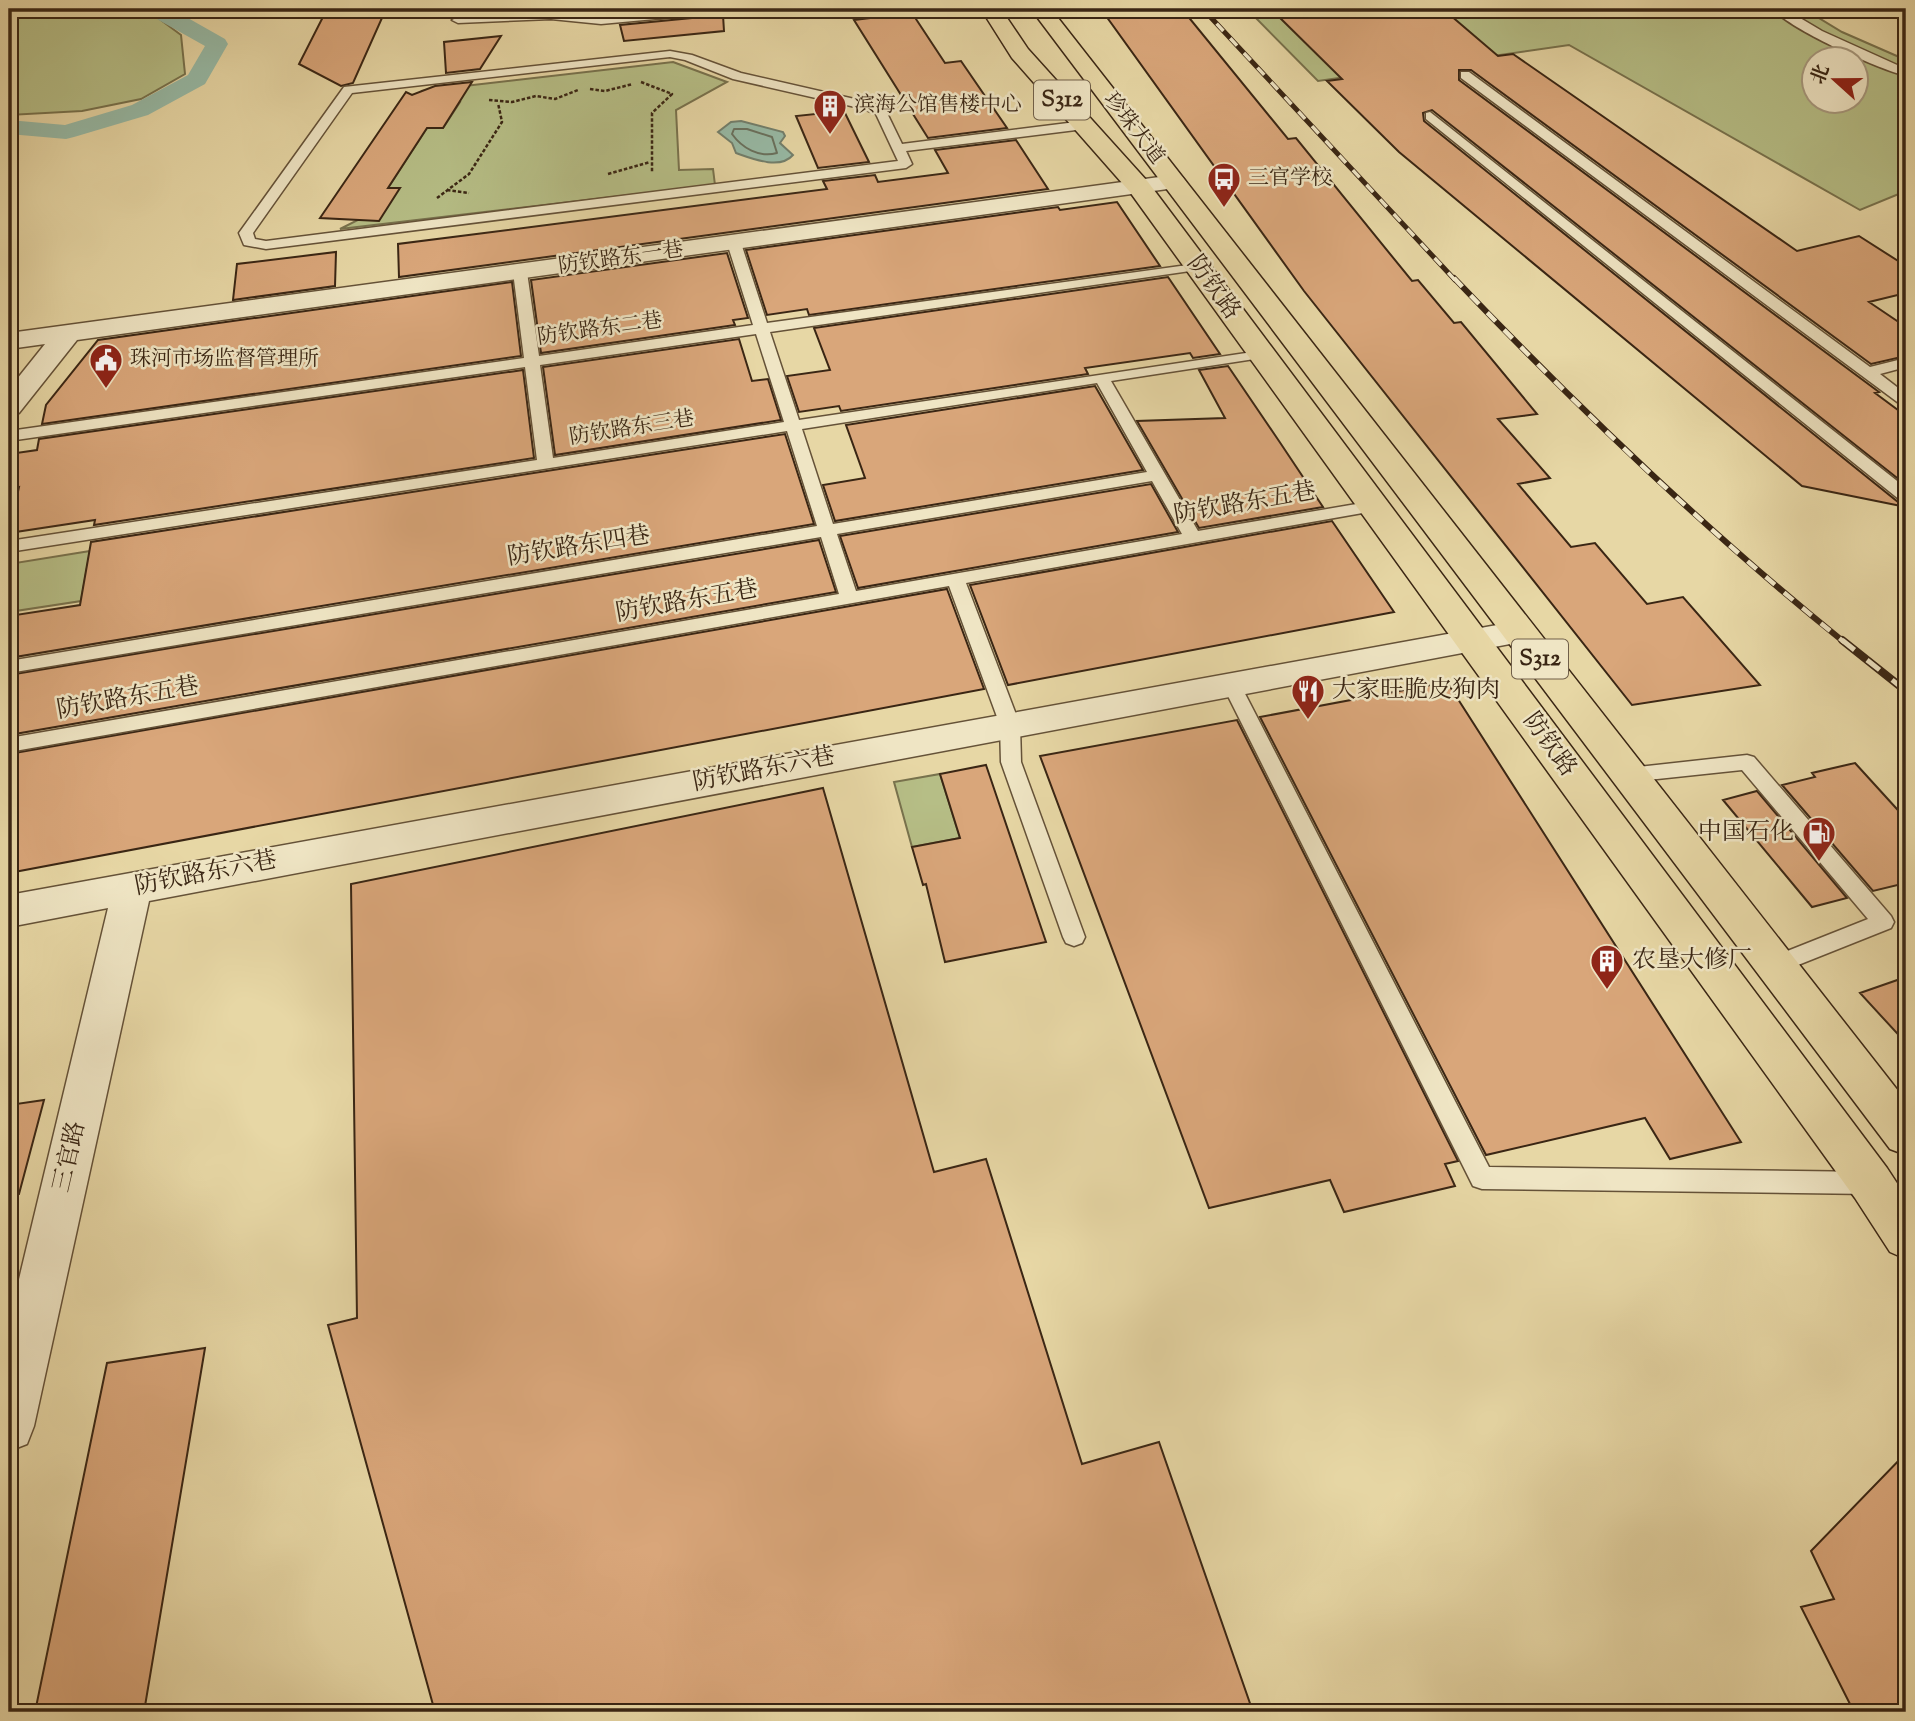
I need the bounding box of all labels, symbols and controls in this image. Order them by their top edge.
north arrow [1800,46,1870,116]
text: 北 [1805,61,1837,89]
road number: S312 [1034,80,1090,120]
building icon: 滨海公馆售楼中心 [811,87,849,136]
street label: 珍珠大道 [1095,87,1171,171]
place label: 滨海公馆售楼中心 [854,91,1022,121]
bus stop icon: 三官学校 [1205,160,1243,209]
place label: 三官学校 [1248,164,1332,194]
street label: 防钦路东一巷 [557,235,685,283]
street label: 防钦路 [1178,249,1248,327]
street label: 防钦路东二巷 [536,306,664,354]
public building icon: 珠河市场监督管理所 [87,341,125,390]
place label: 珠河市场监督管理所 [130,345,319,375]
street label: 防钦路东三巷 [567,404,697,454]
street label: 防钦路东五巷 [1171,475,1319,533]
street label: 防钦路东四巷 [505,519,653,575]
street label: 防钦路东五巷 [613,573,761,631]
road number: S312 [1512,639,1568,678]
street label: 防钦路东五巷 [54,670,202,728]
restaurant icon: 大家旺脆皮狗肉 [1289,672,1327,721]
place label: 大家旺脆皮狗肉 [1332,674,1500,708]
street label: 防钦路 [1514,706,1584,784]
street label: 防钦路东六巷 [690,740,838,800]
fuel station icon: 中国石化 [1800,814,1838,863]
place label: 中国石化 [1698,816,1794,850]
street label: 防钦路东六巷 [132,844,280,904]
building icon: 农垦大修厂 [1588,942,1626,991]
place label: 农垦大修厂 [1632,944,1752,978]
street label: 三官路 [45,1118,95,1196]

